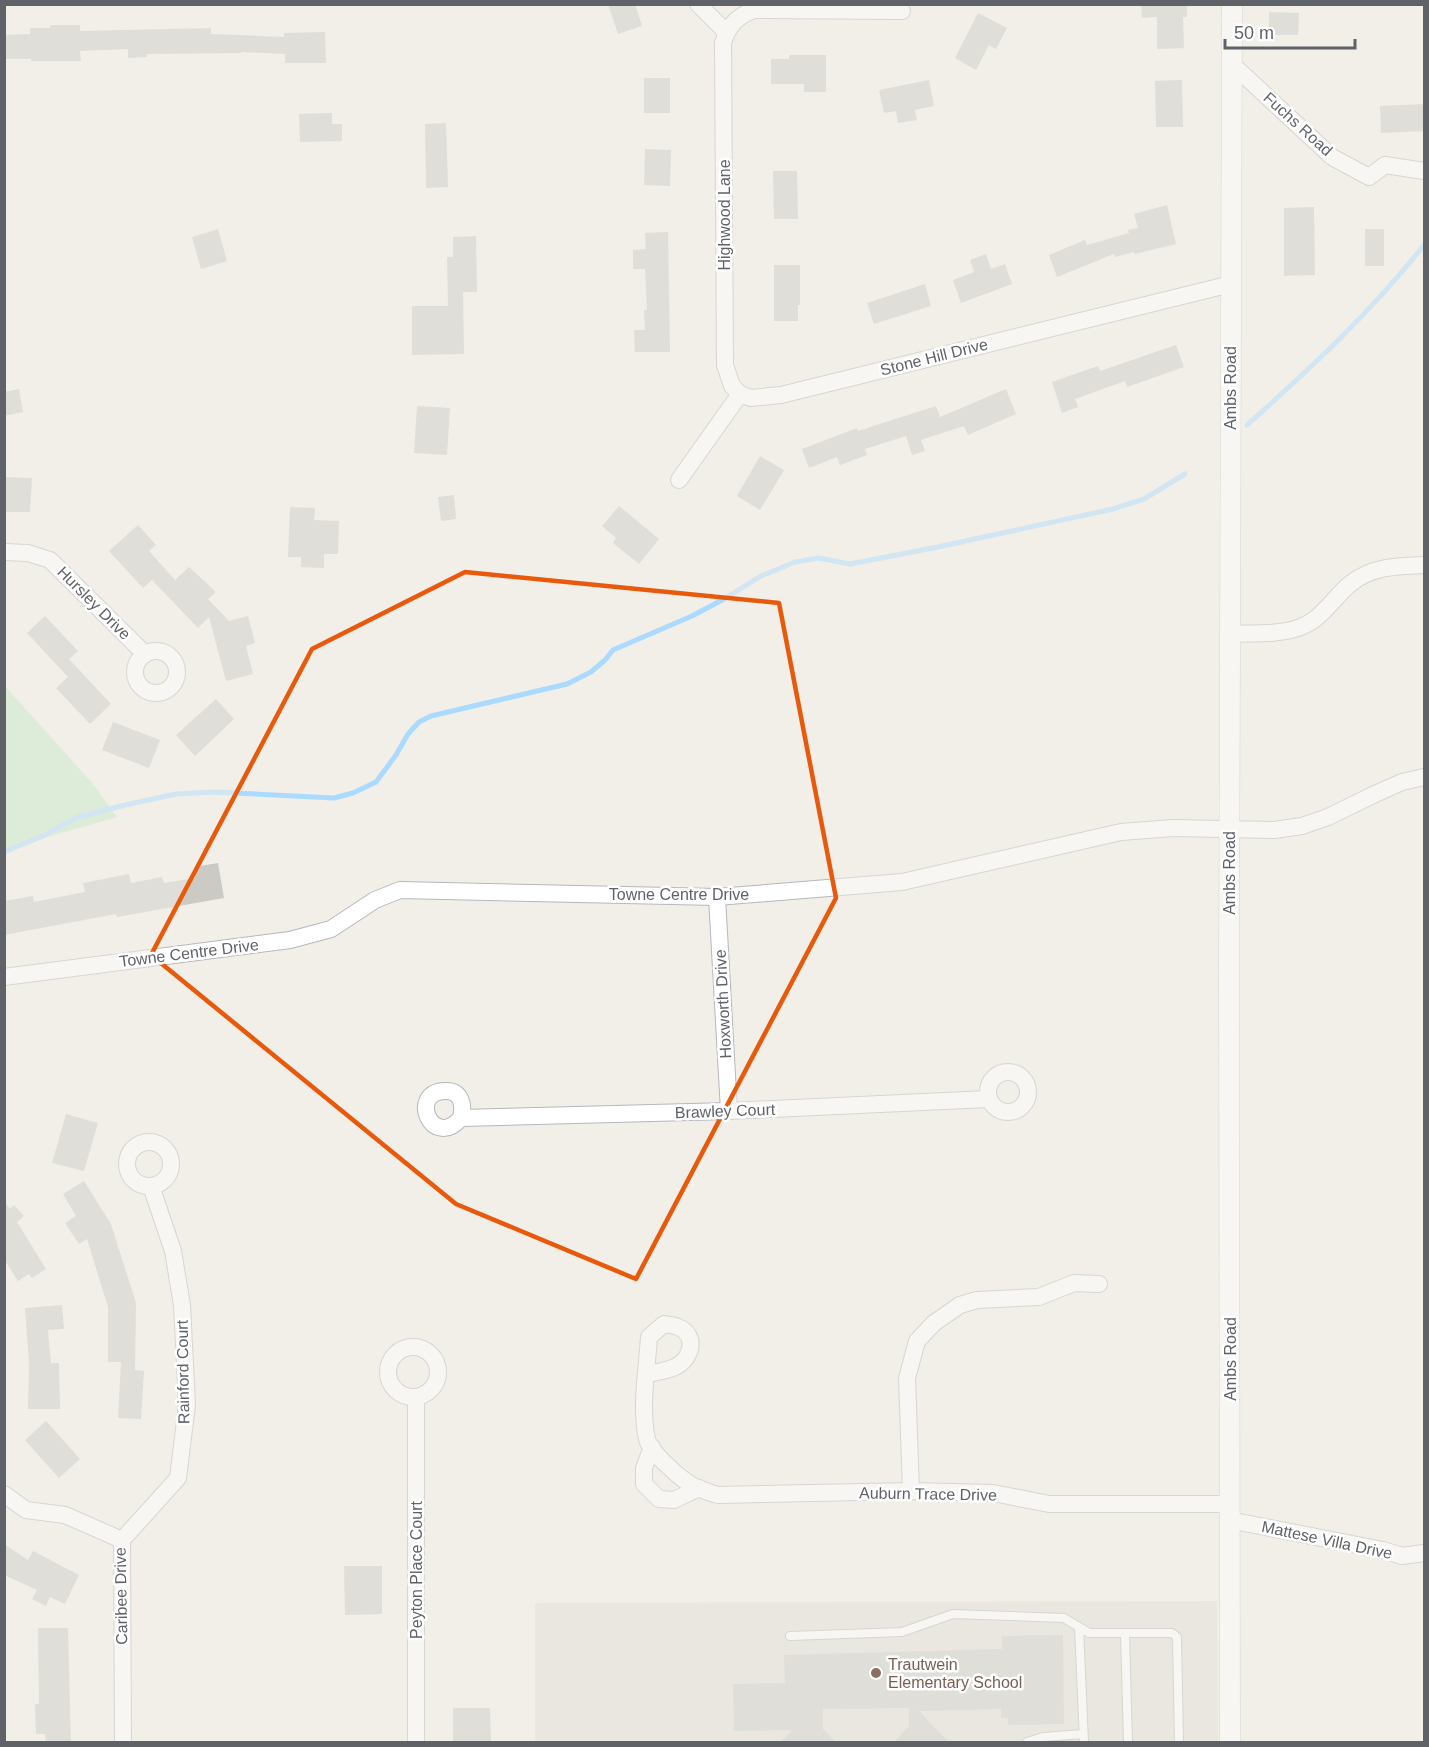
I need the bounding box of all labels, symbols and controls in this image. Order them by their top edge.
scale bar [1225,12,1356,50]
text: 50 m [1234,23,1274,43]
street label: Fuchs Road [1260,89,1336,159]
street label: Highwood Lane [716,159,733,271]
street label: Stone Hill Drive [878,335,990,379]
street label: Ambs Road [1222,346,1239,430]
street label: Hursley Drive [54,563,134,643]
street label: Ambs Road [1221,831,1238,915]
street label: Towne Centre Drive [609,886,749,903]
street label: Towne Centre Drive [118,936,260,970]
street label: Hoxworth Drive [712,949,734,1059]
street label: Brawley Court [674,1101,776,1121]
street label: Ambs Road [1222,1317,1239,1401]
street label: Rainford Court [174,1319,192,1424]
street label: Auburn Trace Drive [859,1484,997,1504]
street label: Peyton Place Court [408,1501,425,1639]
street label: Mattese Villa Drive [1260,1518,1394,1562]
street label: Caribee Drive [112,1547,130,1645]
place label: Trautwein Elementary School [888,1656,1022,1691]
marker: Trautwein Elementary School [869,1666,883,1680]

